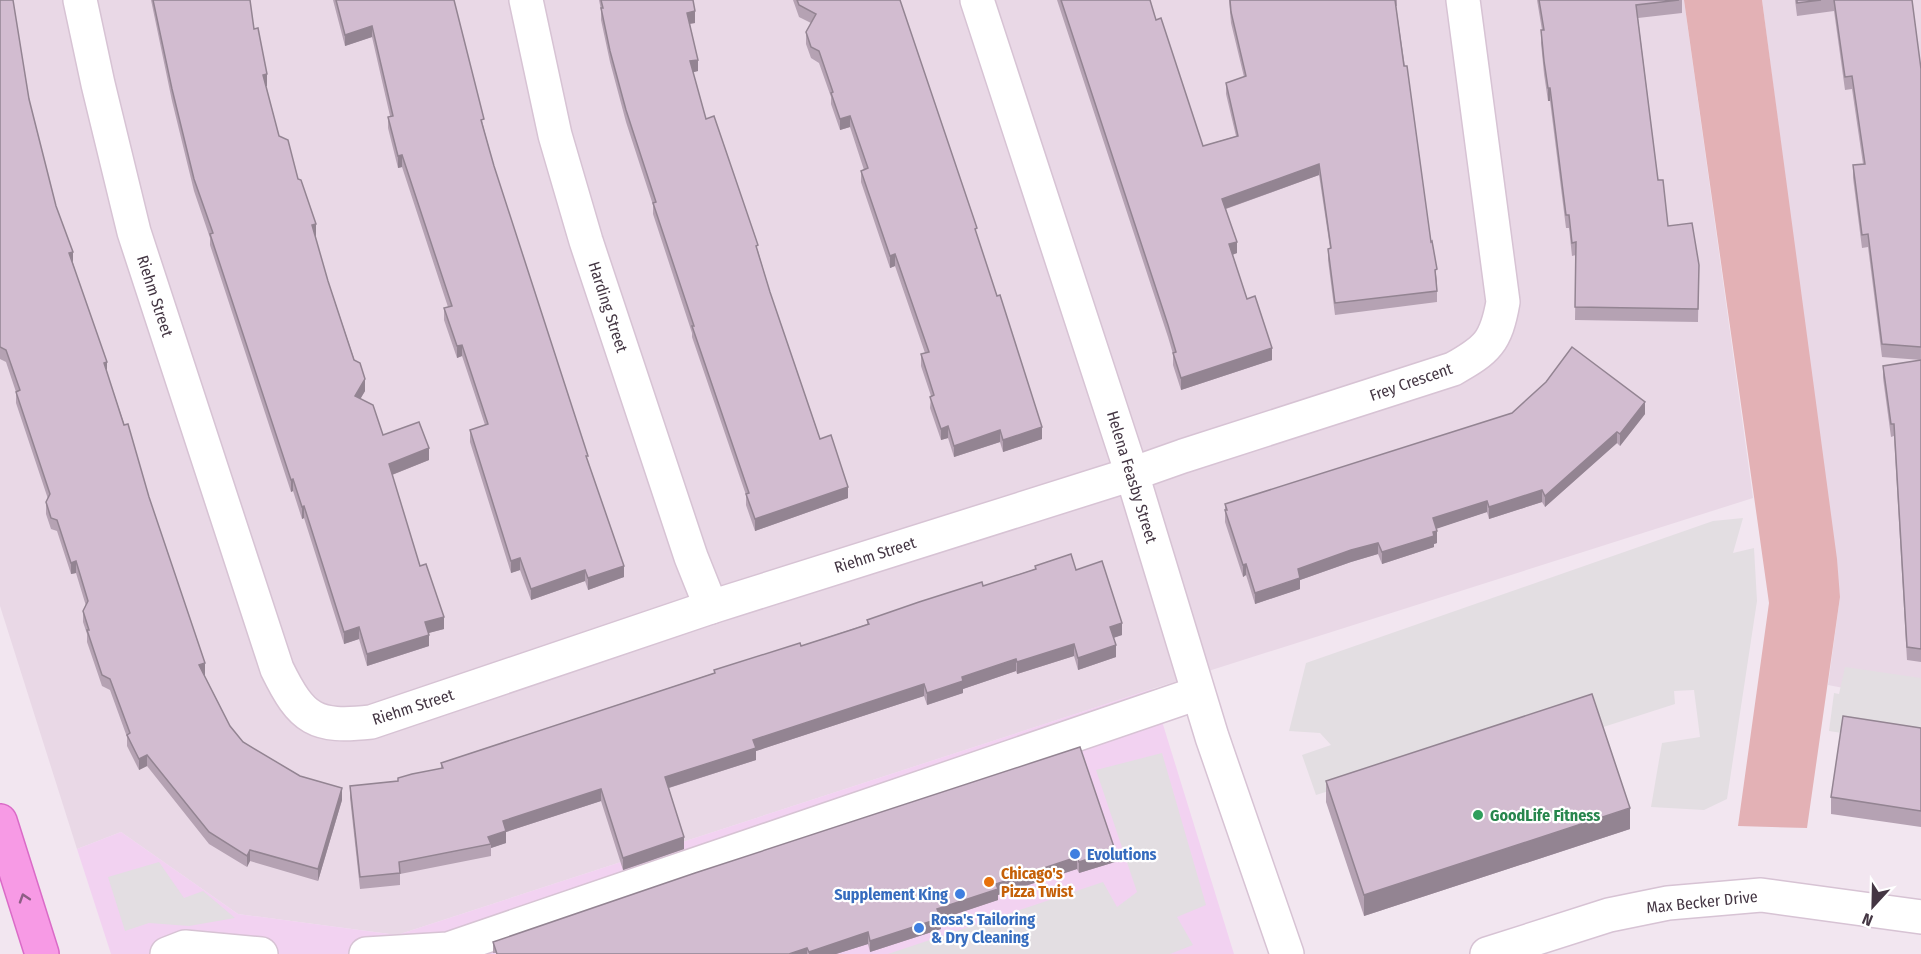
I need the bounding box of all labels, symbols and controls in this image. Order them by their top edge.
street label: Riehm Street [133,253,177,340]
street label: Harding Street [584,259,632,356]
street label: Frey Crescent [1367,359,1456,405]
street label: Helena Feasby Street [1103,409,1161,546]
street label: Riehm Street [832,533,919,577]
street label: Riehm Street [370,685,457,729]
place label: GoodLife Fitness [1490,806,1600,825]
marker: GoodLife Fitness [1471,808,1485,822]
place label: Evolutions [1087,845,1157,864]
marker: Evolutions [1068,847,1082,861]
place label: Chicago's Pizza Twist [1001,864,1074,901]
marker: Chicago's Pizza Twist [982,875,996,889]
north arrow [1843,876,1903,936]
place label: Supplement King [834,885,948,904]
marker: Supplement King [953,887,967,901]
street label: Max Becker Drive [1645,887,1759,917]
one-way arrow [19,893,32,904]
text: N [1860,909,1876,930]
place label: Rosa's Tailoring & Dry Cleaning [931,910,1035,947]
marker: Rosa's Tailoring & Dry Cleaning [912,921,926,935]

